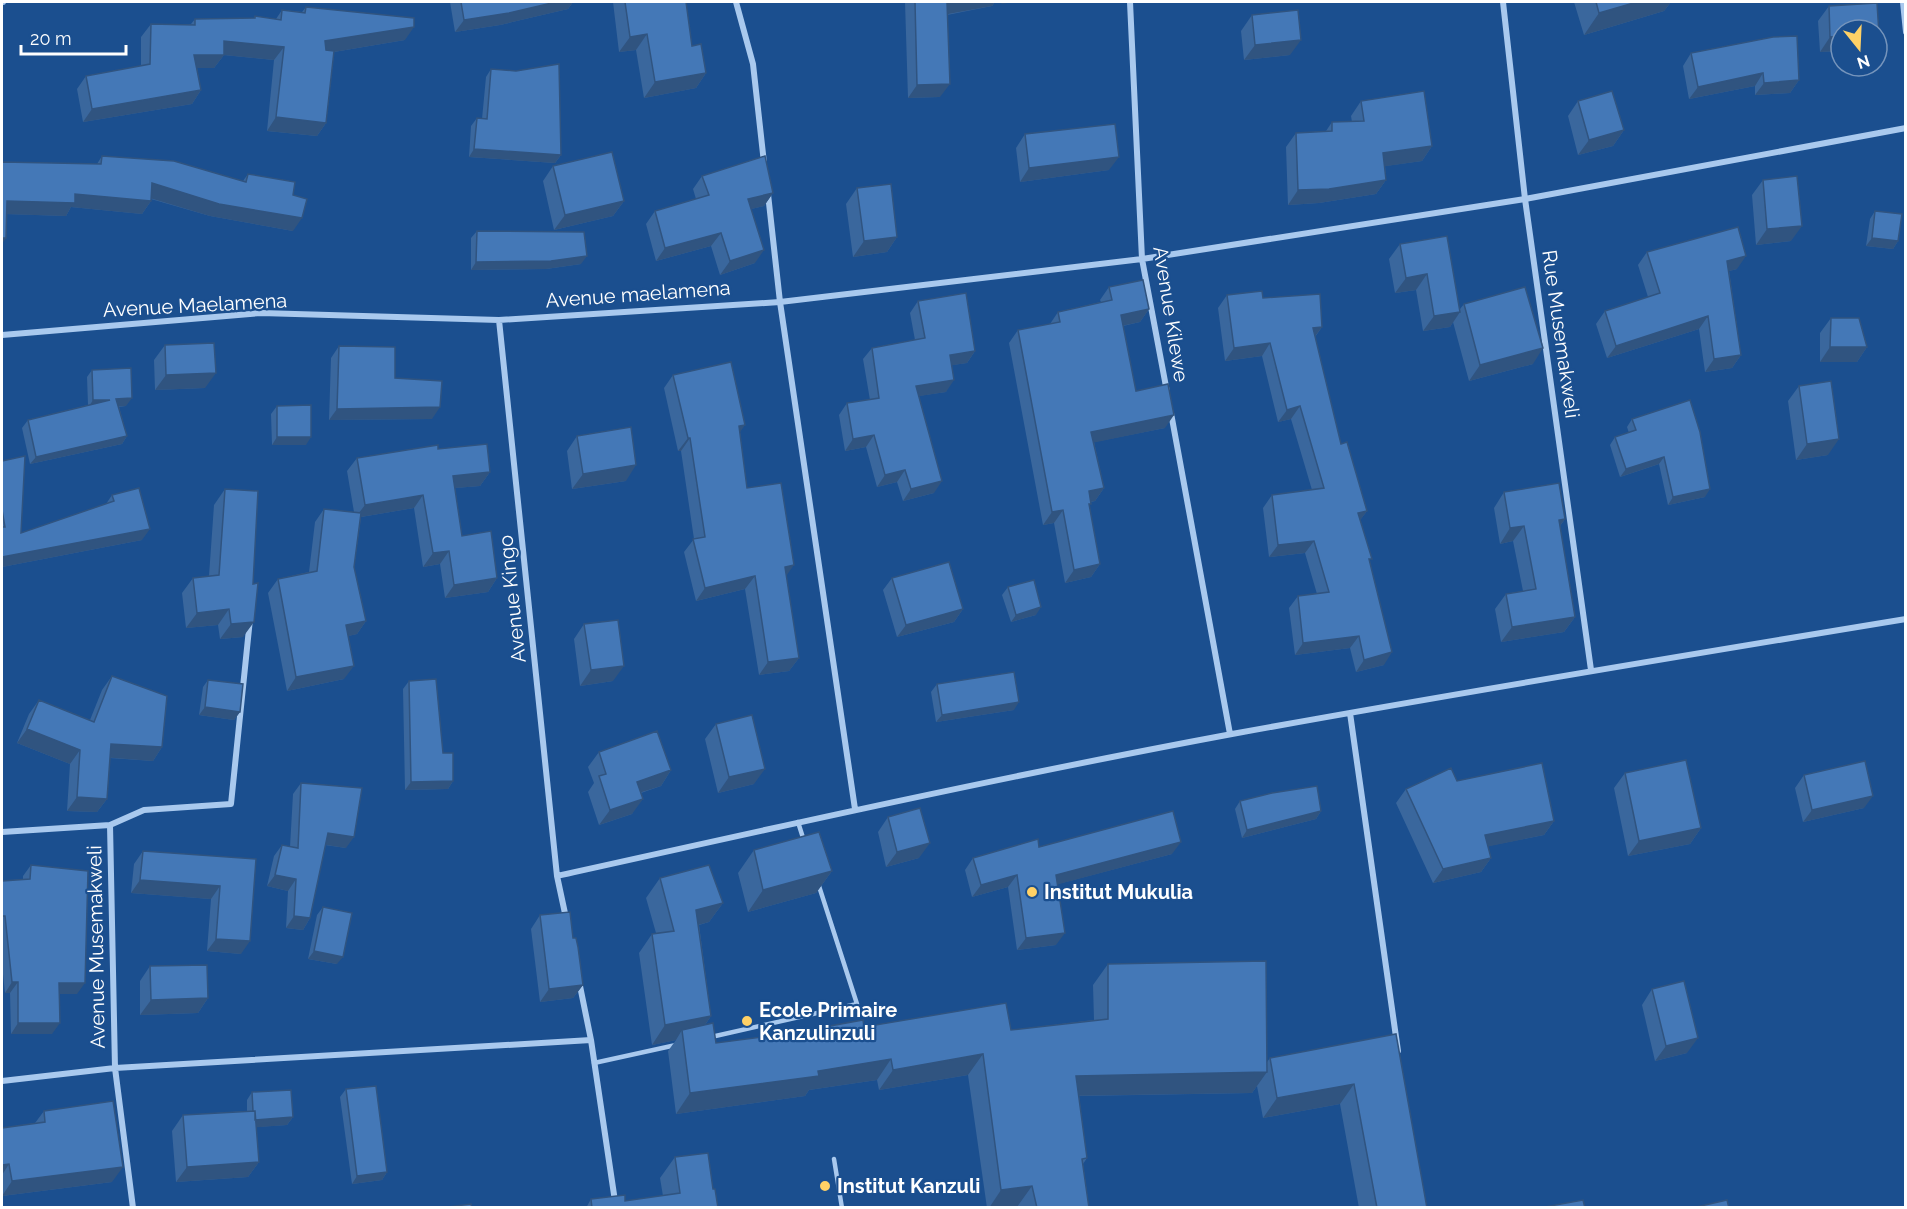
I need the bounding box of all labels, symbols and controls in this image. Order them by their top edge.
scale bar [21,18,126,56]
north arrow [1829,18,1889,78]
text: 20 m [30,28,72,49]
text: N [1855,51,1872,73]
street label: Avenue Kilewe [1148,244,1194,384]
street label: Rue Musemakweli [1537,248,1585,420]
street label: Avenue maelamena [545,276,731,312]
street label: Avenue Maelamena [102,288,288,322]
street label: Avenue Kingo [493,534,531,664]
street label: Avenue Musemakweli [82,845,110,1049]
place label: Institut Mukulia [1044,880,1193,904]
marker: Institut Mukulia [1025,885,1039,899]
place label: Ecole Primaire Kanzulinzuli [759,998,897,1045]
marker: Ecole Primaire Kanzulinzuli [740,1014,754,1028]
place label: Institut Kanzuli [837,1174,980,1198]
marker: Institut Kanzuli [818,1179,832,1193]

